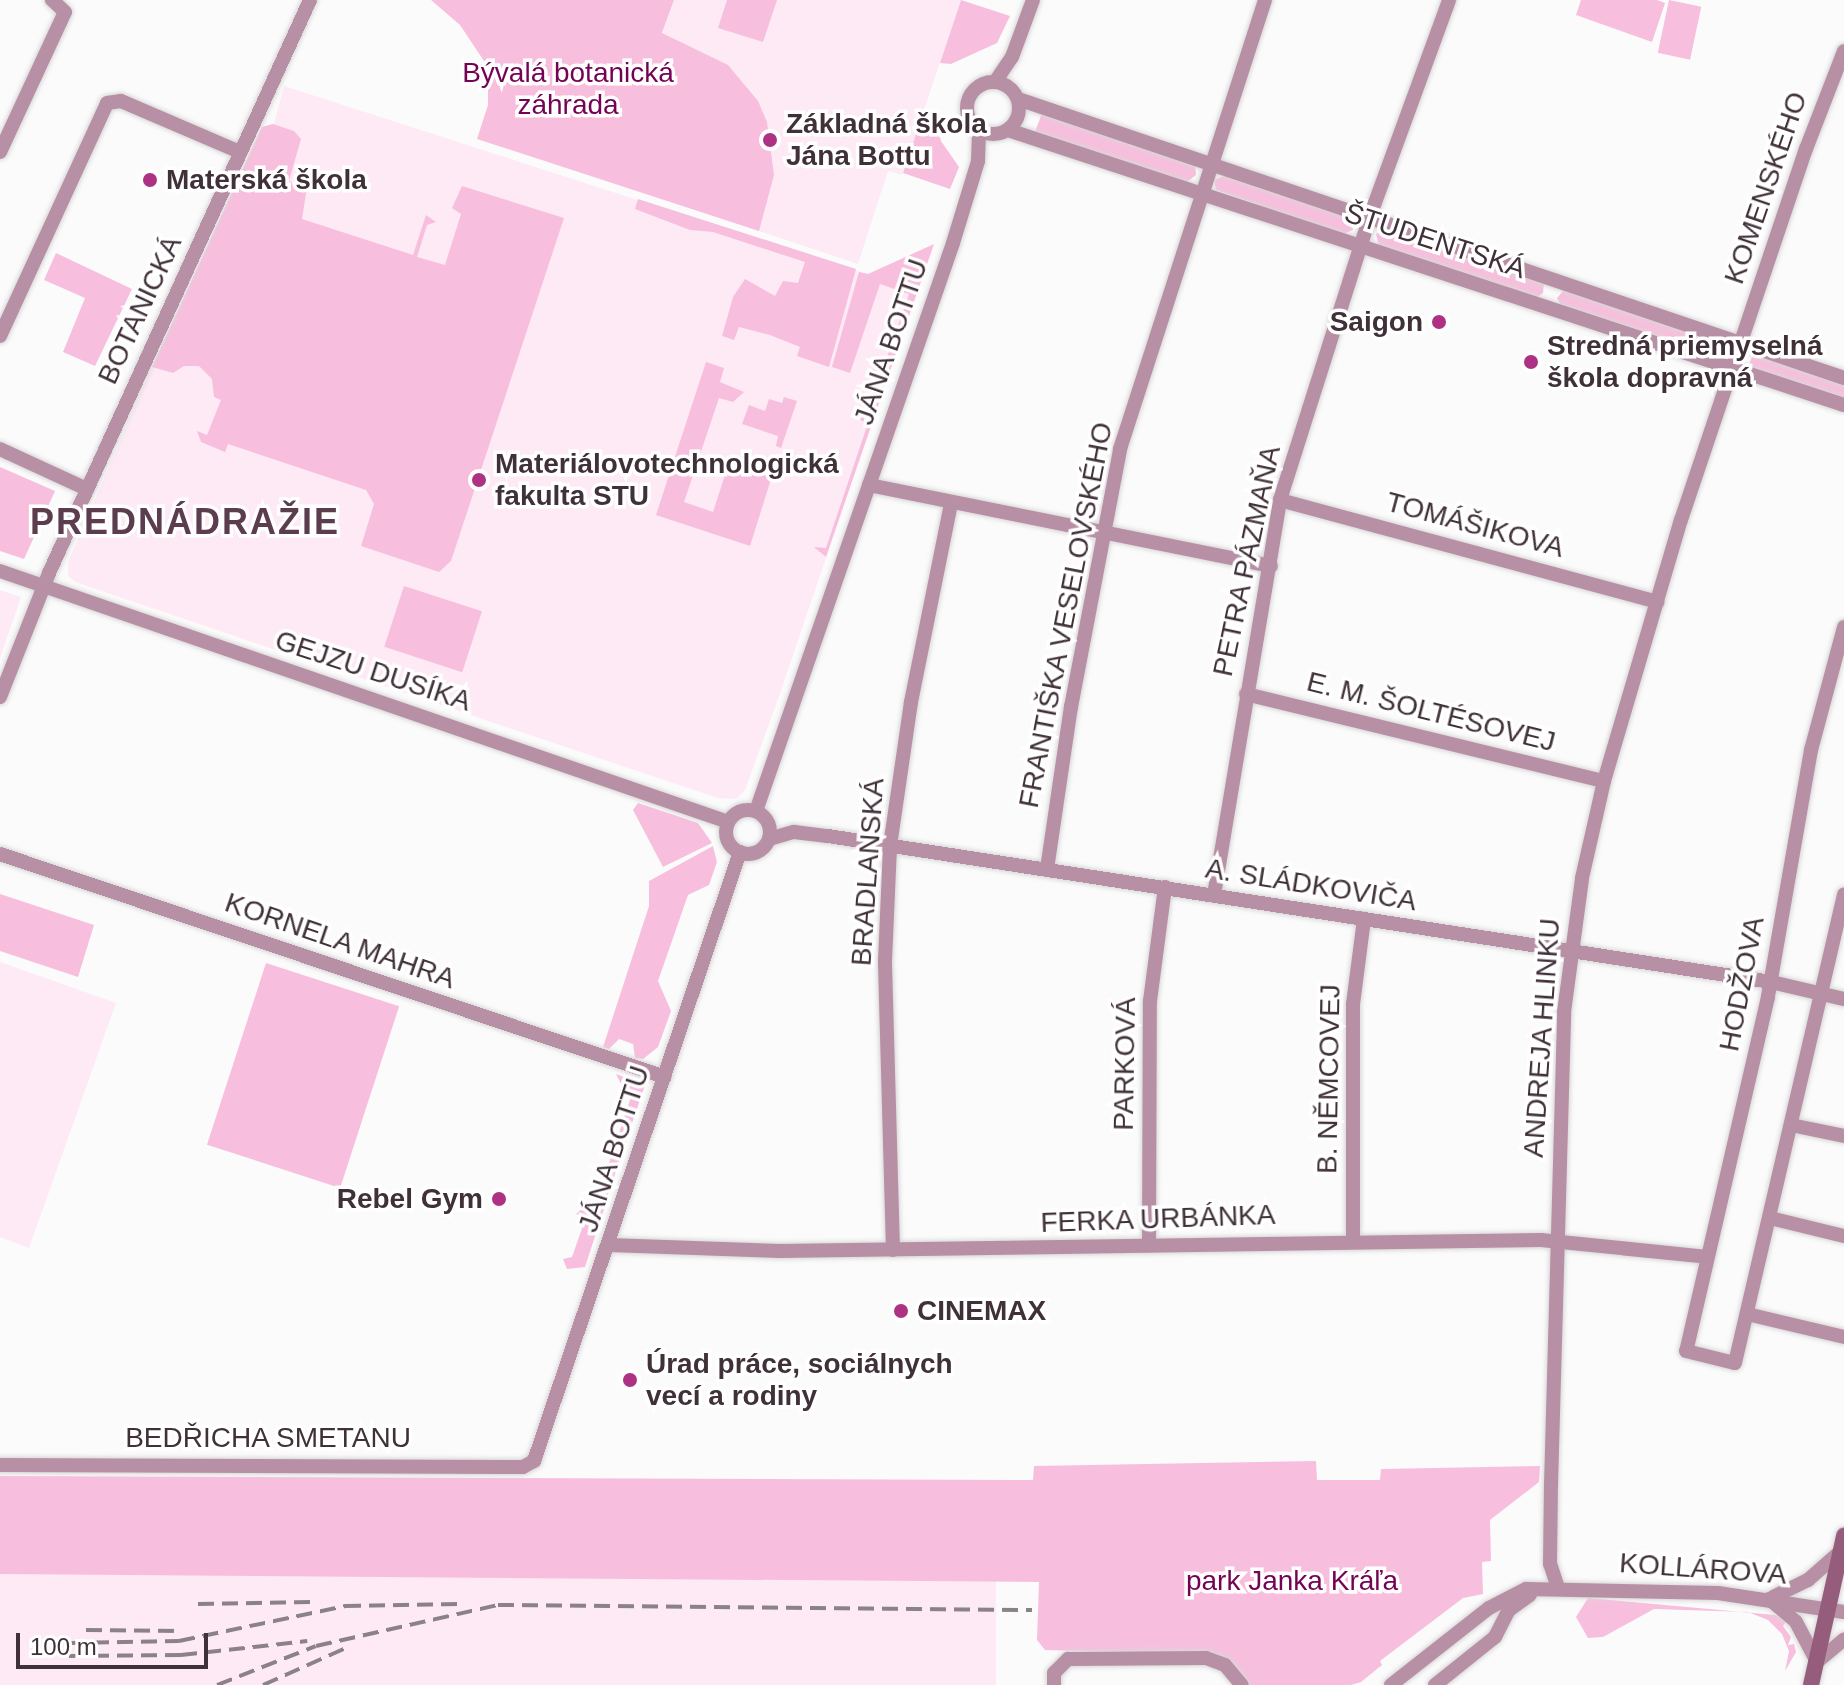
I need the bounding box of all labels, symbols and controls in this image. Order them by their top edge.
park label: Bývalá botanická záhrada [462,56,674,122]
street label: KOMENSKÉHO [1717,88,1815,288]
place label: Základná škola Jána Bottu [786,107,987,173]
marker: Základná škola Jána Bottu [761,131,779,149]
place label: Materská škola [166,163,367,197]
marker: Materská škola [141,171,159,189]
street label: ŠTUDENTSKÁ [1340,196,1530,286]
street label: BOTANICKÁ [91,231,189,389]
street label: JÁNA BOTTU [847,254,935,430]
place label: Saigon [1330,305,1423,339]
marker: Saigon [1430,313,1448,331]
place label: Stredná priemyselná škola dopravná [1547,329,1822,395]
marker: Stredná priemyselná škola dopravná [1522,353,1540,371]
street label: FRANTIŠKA VESELOVSKÉHO [1012,419,1120,811]
street label: PETRA PÁZMAŇA [1206,442,1288,680]
place label: Materiálovotechnologická fakulta STU [495,447,839,513]
marker: Materiálovotechnologická fakulta STU [470,471,488,489]
street label: TOMÁŠIKOVA [1382,485,1568,565]
district label: PREDNÁDRAŽIE [30,500,340,544]
street label: GEJZU DUSÍKA [271,624,475,718]
street label: E. M. ŠOLTÉSOVEJ [1303,665,1559,759]
street label: BRADLANSKÁ [845,777,891,967]
street label: A. SLÁDKOVIČA [1203,852,1419,918]
street label: KORNELA MAHRA [220,886,460,996]
street label: HODŽOVA [1712,914,1772,1054]
street label: ANDREJA HLINKU [1517,917,1567,1159]
street label: B. NĚMCOVEJ [1311,984,1347,1174]
street label: PARKOVÁ [1107,997,1143,1131]
street label: JÁNA BOTTU [571,1061,657,1237]
place label: Rebel Gym [337,1182,483,1216]
marker: Rebel Gym [490,1190,508,1208]
street label: FERKA URBÁNKA [1039,1198,1277,1240]
place label: CINEMAX [917,1294,1046,1328]
marker: CINEMAX [892,1302,910,1320]
place label: Úrad práce, sociálnych vecí a rodiny [646,1347,953,1413]
marker: Úrad práce, sociálnych vecí a rodiny [621,1371,639,1389]
street label: BEDŘICHA SMETANU [124,1421,412,1455]
street label: KOLLÁROVA [1618,1546,1788,1592]
park label: park Janka Kráľa [1186,1564,1398,1598]
scale bar [20,1617,212,1667]
text: 100 m [30,1633,97,1660]

